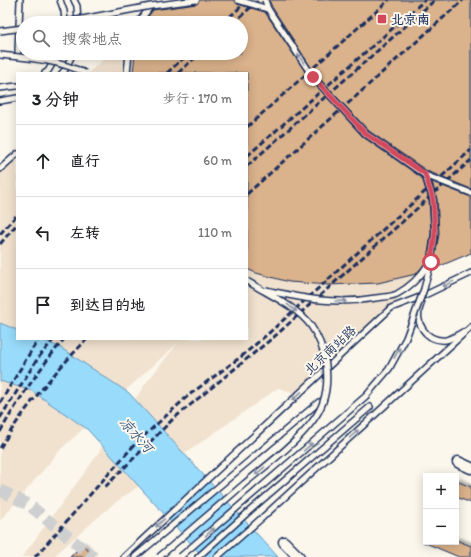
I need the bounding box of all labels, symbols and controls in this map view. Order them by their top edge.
place label: 北京南 [391,12,430,27]
marker: 北京南 [376,13,388,25]
search box [16,16,248,60]
icon: search [30,27,52,49]
text: 搜索地点 [62,30,122,48]
one-way arrow [297,53,305,64]
route end [304,68,322,86]
text: 3 分钟 [32,89,79,109]
text: 步行 · 170 m [163,91,232,106]
icon: ahead [32,150,54,172]
text: 直行 [70,152,100,170]
text: 60 m [203,153,232,168]
icon: left [32,222,54,244]
text: 左转 [70,224,100,242]
text: 110 m [198,225,232,240]
route start [422,253,440,271]
one-way arrow [442,281,454,288]
icon: arrive [32,294,54,316]
text: 到达目的地 [70,296,145,314]
one-way arrow [334,297,347,305]
one-way arrow [287,304,298,313]
street label: 北京南站路 [301,322,359,378]
one-way arrow [394,348,402,360]
one-way arrow [292,391,302,401]
water label: 凉水河 [116,414,158,458]
one-way arrow [349,429,359,439]
one-way arrow [303,442,313,451]
one-way arrow [255,466,265,475]
map controls [423,473,459,545]
button: + [423,473,459,509]
button: − [423,509,459,545]
one-way arrow [154,519,165,528]
one-way arrow [204,527,215,536]

